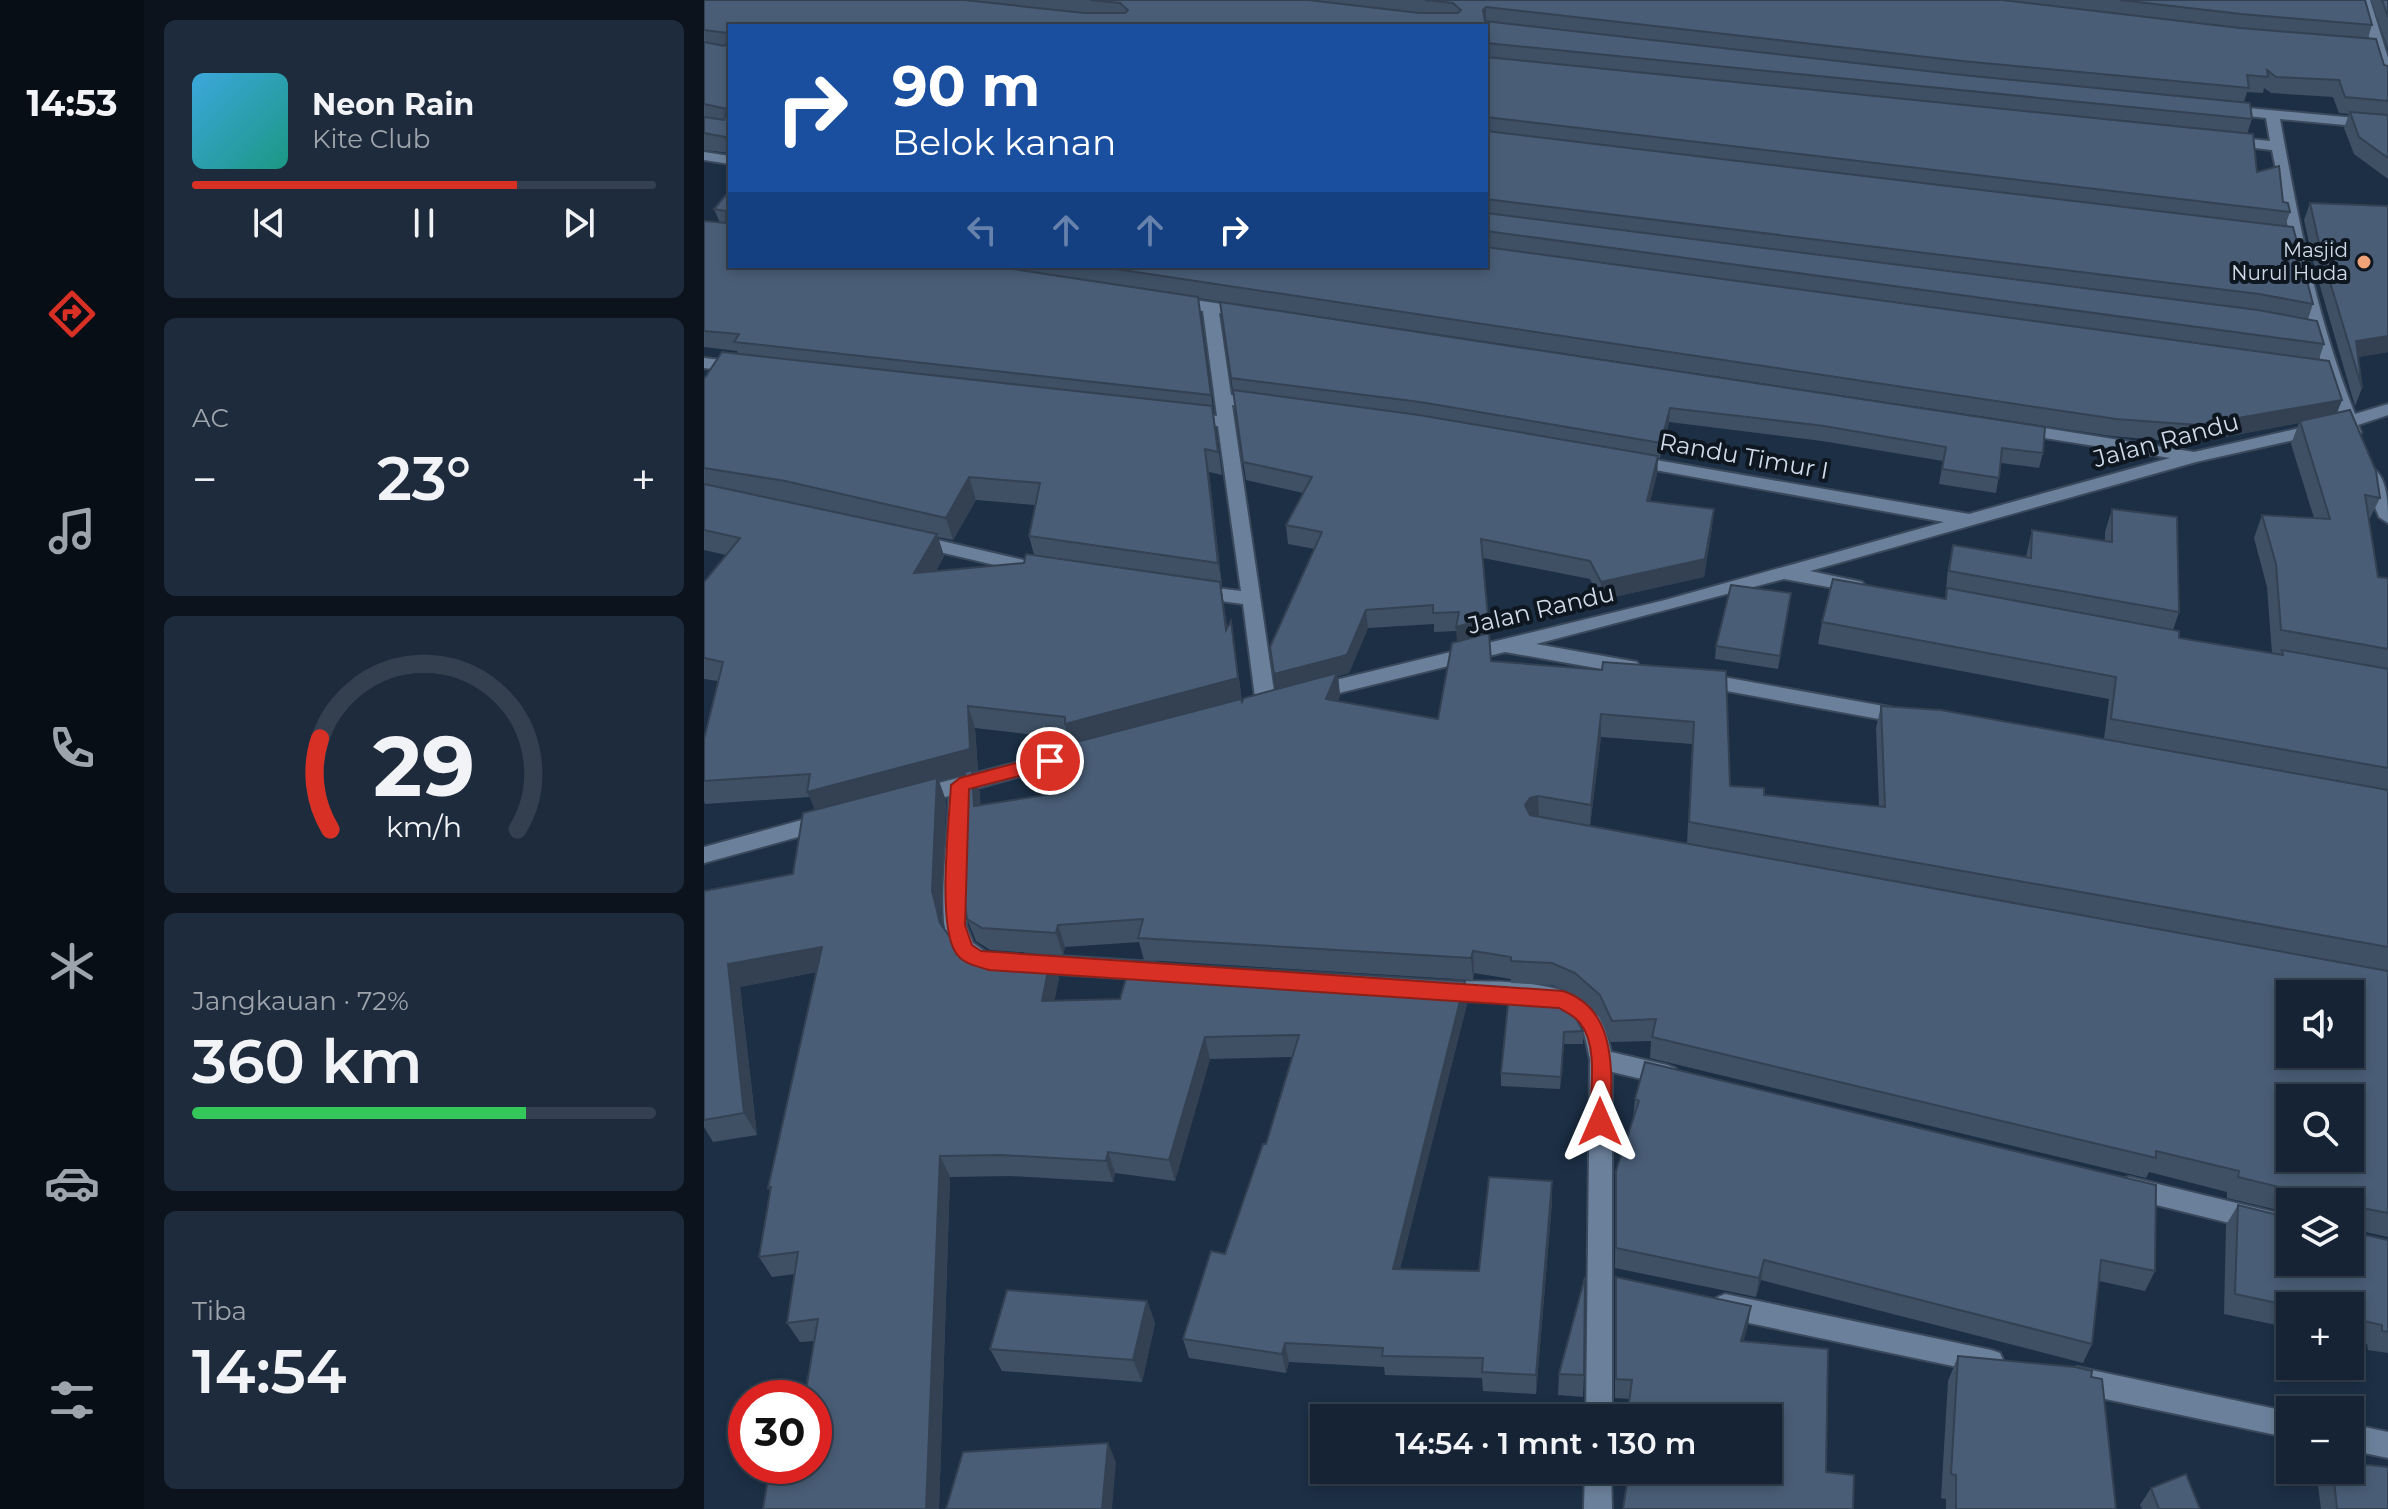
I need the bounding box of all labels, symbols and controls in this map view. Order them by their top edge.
text: 90 m [892,52,1040,120]
icon: right [760,56,864,160]
text: 14:53 [26,81,118,125]
text: Neon Rain [312,86,474,123]
text: Belok kanan [892,120,1116,164]
text: Kite Club [312,123,430,155]
icon: previous [247,201,291,245]
icon: pause [402,201,446,245]
icon: next [557,201,601,245]
icon: left [960,208,1004,252]
icon: ahead [1044,208,1088,252]
icon: ahead [1128,208,1172,252]
icon: right [1212,208,1256,252]
place label: Masjid Nurul Huda [2231,238,2348,285]
marker: Masjid Nurul Huda [2355,253,2373,271]
icon: directions [44,286,100,342]
text: AC [192,402,229,434]
street label: Jalan Randu [2089,407,2242,474]
street label: Randu Timur I [1657,427,1831,485]
text: 23° [377,442,471,515]
text: − [192,452,217,506]
text: + [631,452,656,506]
icon: music [44,503,100,559]
street label: Jalan Randu [1464,578,1617,640]
text: 29 [373,715,475,817]
icon: phone [44,720,100,776]
pin [1016,727,1084,795]
icon: arrive [1028,739,1072,783]
text: km/h [386,810,462,845]
icon: climate [44,938,100,994]
map controls [2276,980,2364,1484]
button: sound [2276,980,2364,1068]
text: Jangkauan · 72% [192,985,409,1017]
text: 360 km [192,1025,422,1098]
position arrow [1558,1080,1642,1164]
button: search [2276,1084,2364,1172]
icon: car [44,1155,100,1211]
button: layers [2276,1188,2364,1276]
button: + [2276,1292,2364,1380]
text: Tiba [192,1295,247,1327]
text: 14:54 [192,1335,346,1408]
icon: filters [44,1372,100,1428]
speed limit sign: 30 [728,1380,832,1484]
button: − [2276,1396,2364,1484]
text: 14:54 · 1 mnt · 130 m [1396,1425,1696,1462]

